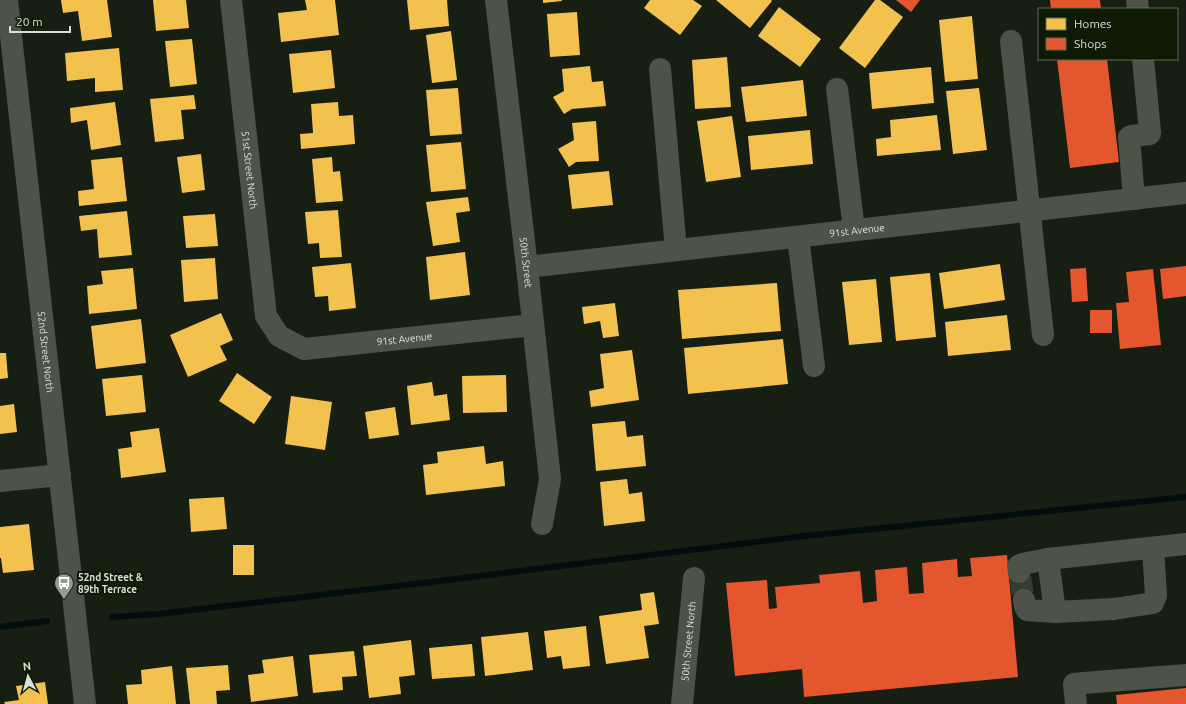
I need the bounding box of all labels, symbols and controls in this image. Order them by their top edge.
scale bar [10,8,70,34]
legend [1038,8,1178,60]
text: 20 m [16,15,43,28]
text: Homes [1074,17,1112,30]
text: Shops [1074,37,1106,50]
street label: 51st Street North [240,130,260,210]
street label: 91st Avenue [829,221,885,239]
street label: 50th Street [518,236,535,288]
street label: 52nd Street North [36,311,56,393]
street label: 91st Avenue [376,330,433,347]
bus stop icon: 52nd Street & 89th Terrace [53,572,75,600]
place label: 52nd Street & 89th Terrace [78,572,143,595]
street label: 50th Street North [679,601,697,682]
north arrow [8,656,48,696]
text: N [22,660,32,672]

